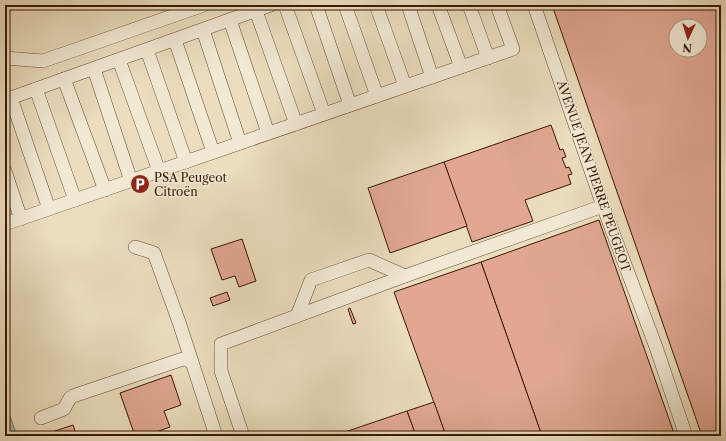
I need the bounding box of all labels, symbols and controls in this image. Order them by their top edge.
north arrow [668,18,708,58]
text: N [682,41,693,55]
street label: AVENUE JEAN PIERRE PEUGEOT [554,77,634,274]
place label: PSA Peugeot Citroën [154,170,228,199]
parking icon: PSA Peugeot Citroën [129,173,151,195]

